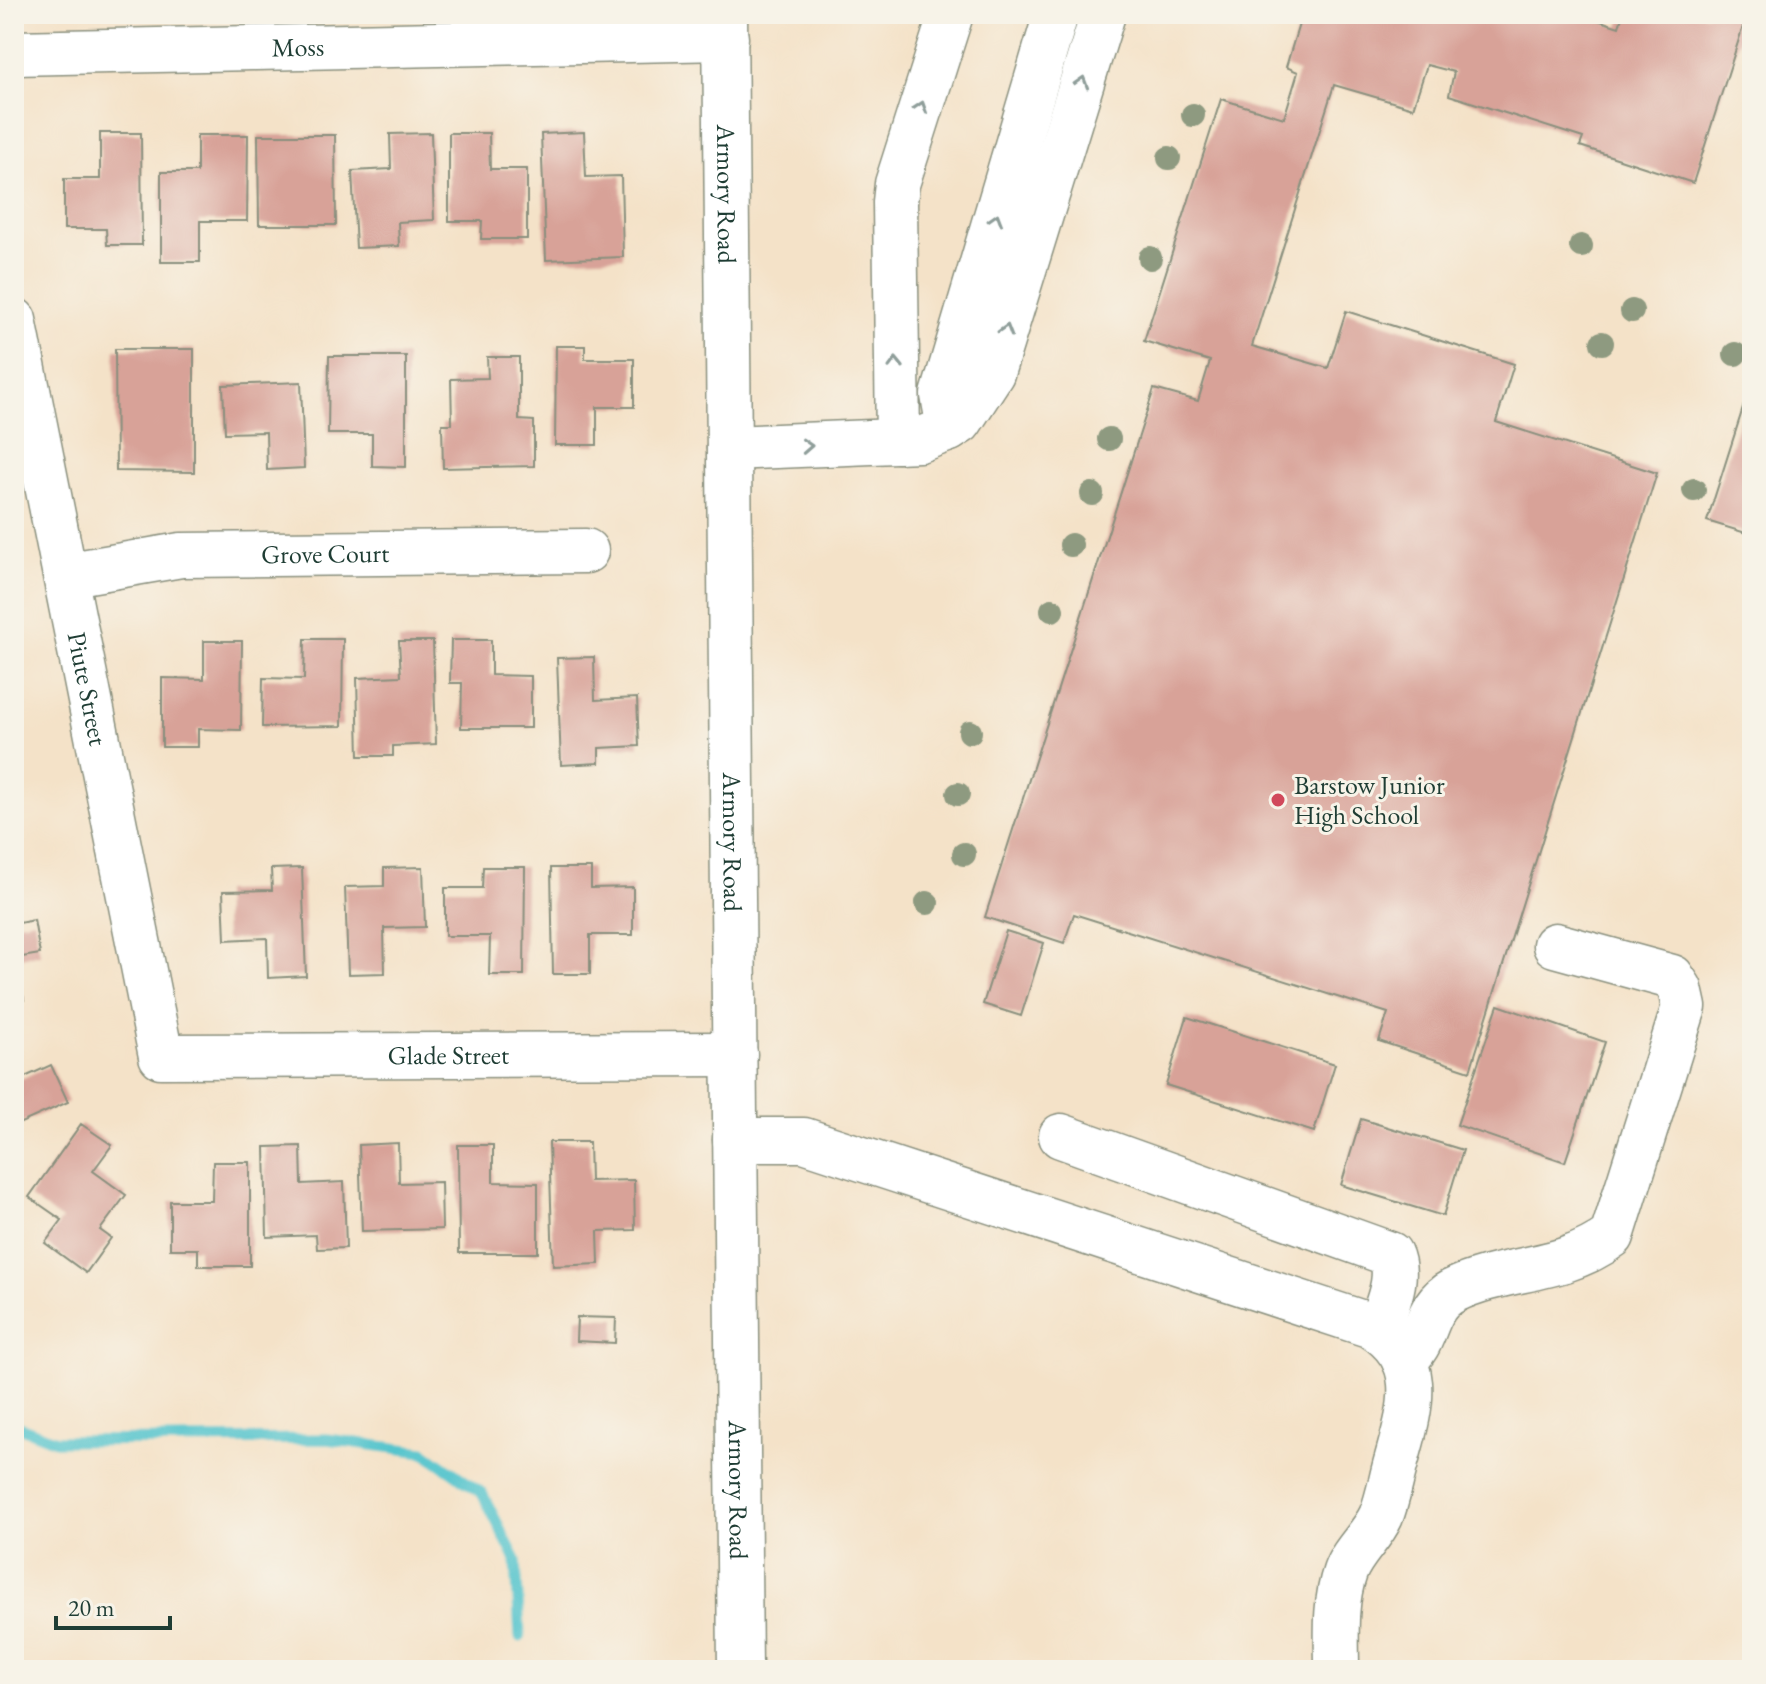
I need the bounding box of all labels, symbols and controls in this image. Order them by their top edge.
street label: Moss [271,29,325,65]
one-way arrow [1073,75,1089,89]
one-way arrow [912,101,928,115]
street label: Armory Road [709,123,744,265]
one-way arrow [987,212,1003,226]
one-way arrow [997,324,1013,338]
one-way arrow [887,356,905,369]
one-way arrow [801,438,814,455]
street label: Grove Court [261,536,390,571]
street label: Piute Street [60,629,116,748]
place label: Barstow Junior High School [1294,768,1445,832]
street label: Armory Road [715,771,750,913]
marker: Barstow Junior High School [1269,791,1287,809]
street label: Glade Street [388,1038,509,1072]
street label: Armory Road [721,1419,756,1561]
scale bar [56,1580,170,1630]
text: 20 m [68,1592,115,1623]

